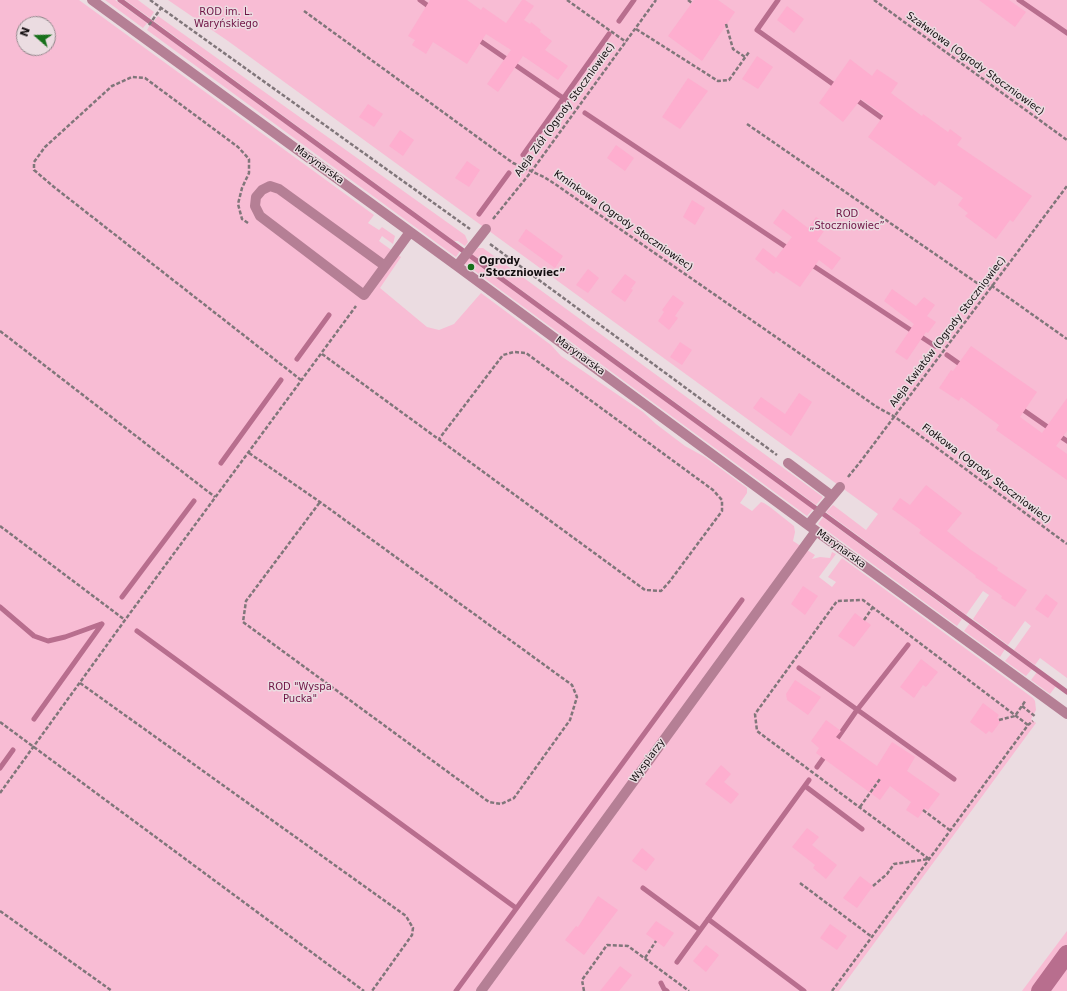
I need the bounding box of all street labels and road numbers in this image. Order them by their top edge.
street label: Szałwiowa (Ogrody Stoczniowiec) [904,10,1046,118]
street label: Aleja Ziół (Ogrody Stoczniowiec) [513,41,617,179]
street label: Marynarska [292,143,346,187]
street label: Kminkowa (Ogrody Stoczniowiec) [551,168,695,274]
street label: Aleja Kwiatów (Ogrody Stoczniowiec) [887,254,1009,410]
street label: Marynarska [553,334,607,378]
street label: Fiołkowa (Ogrody Stoczniowiec) [919,422,1053,526]
street label: Marynarska [814,527,868,571]
street label: Wyspiarzy [628,737,668,785]

